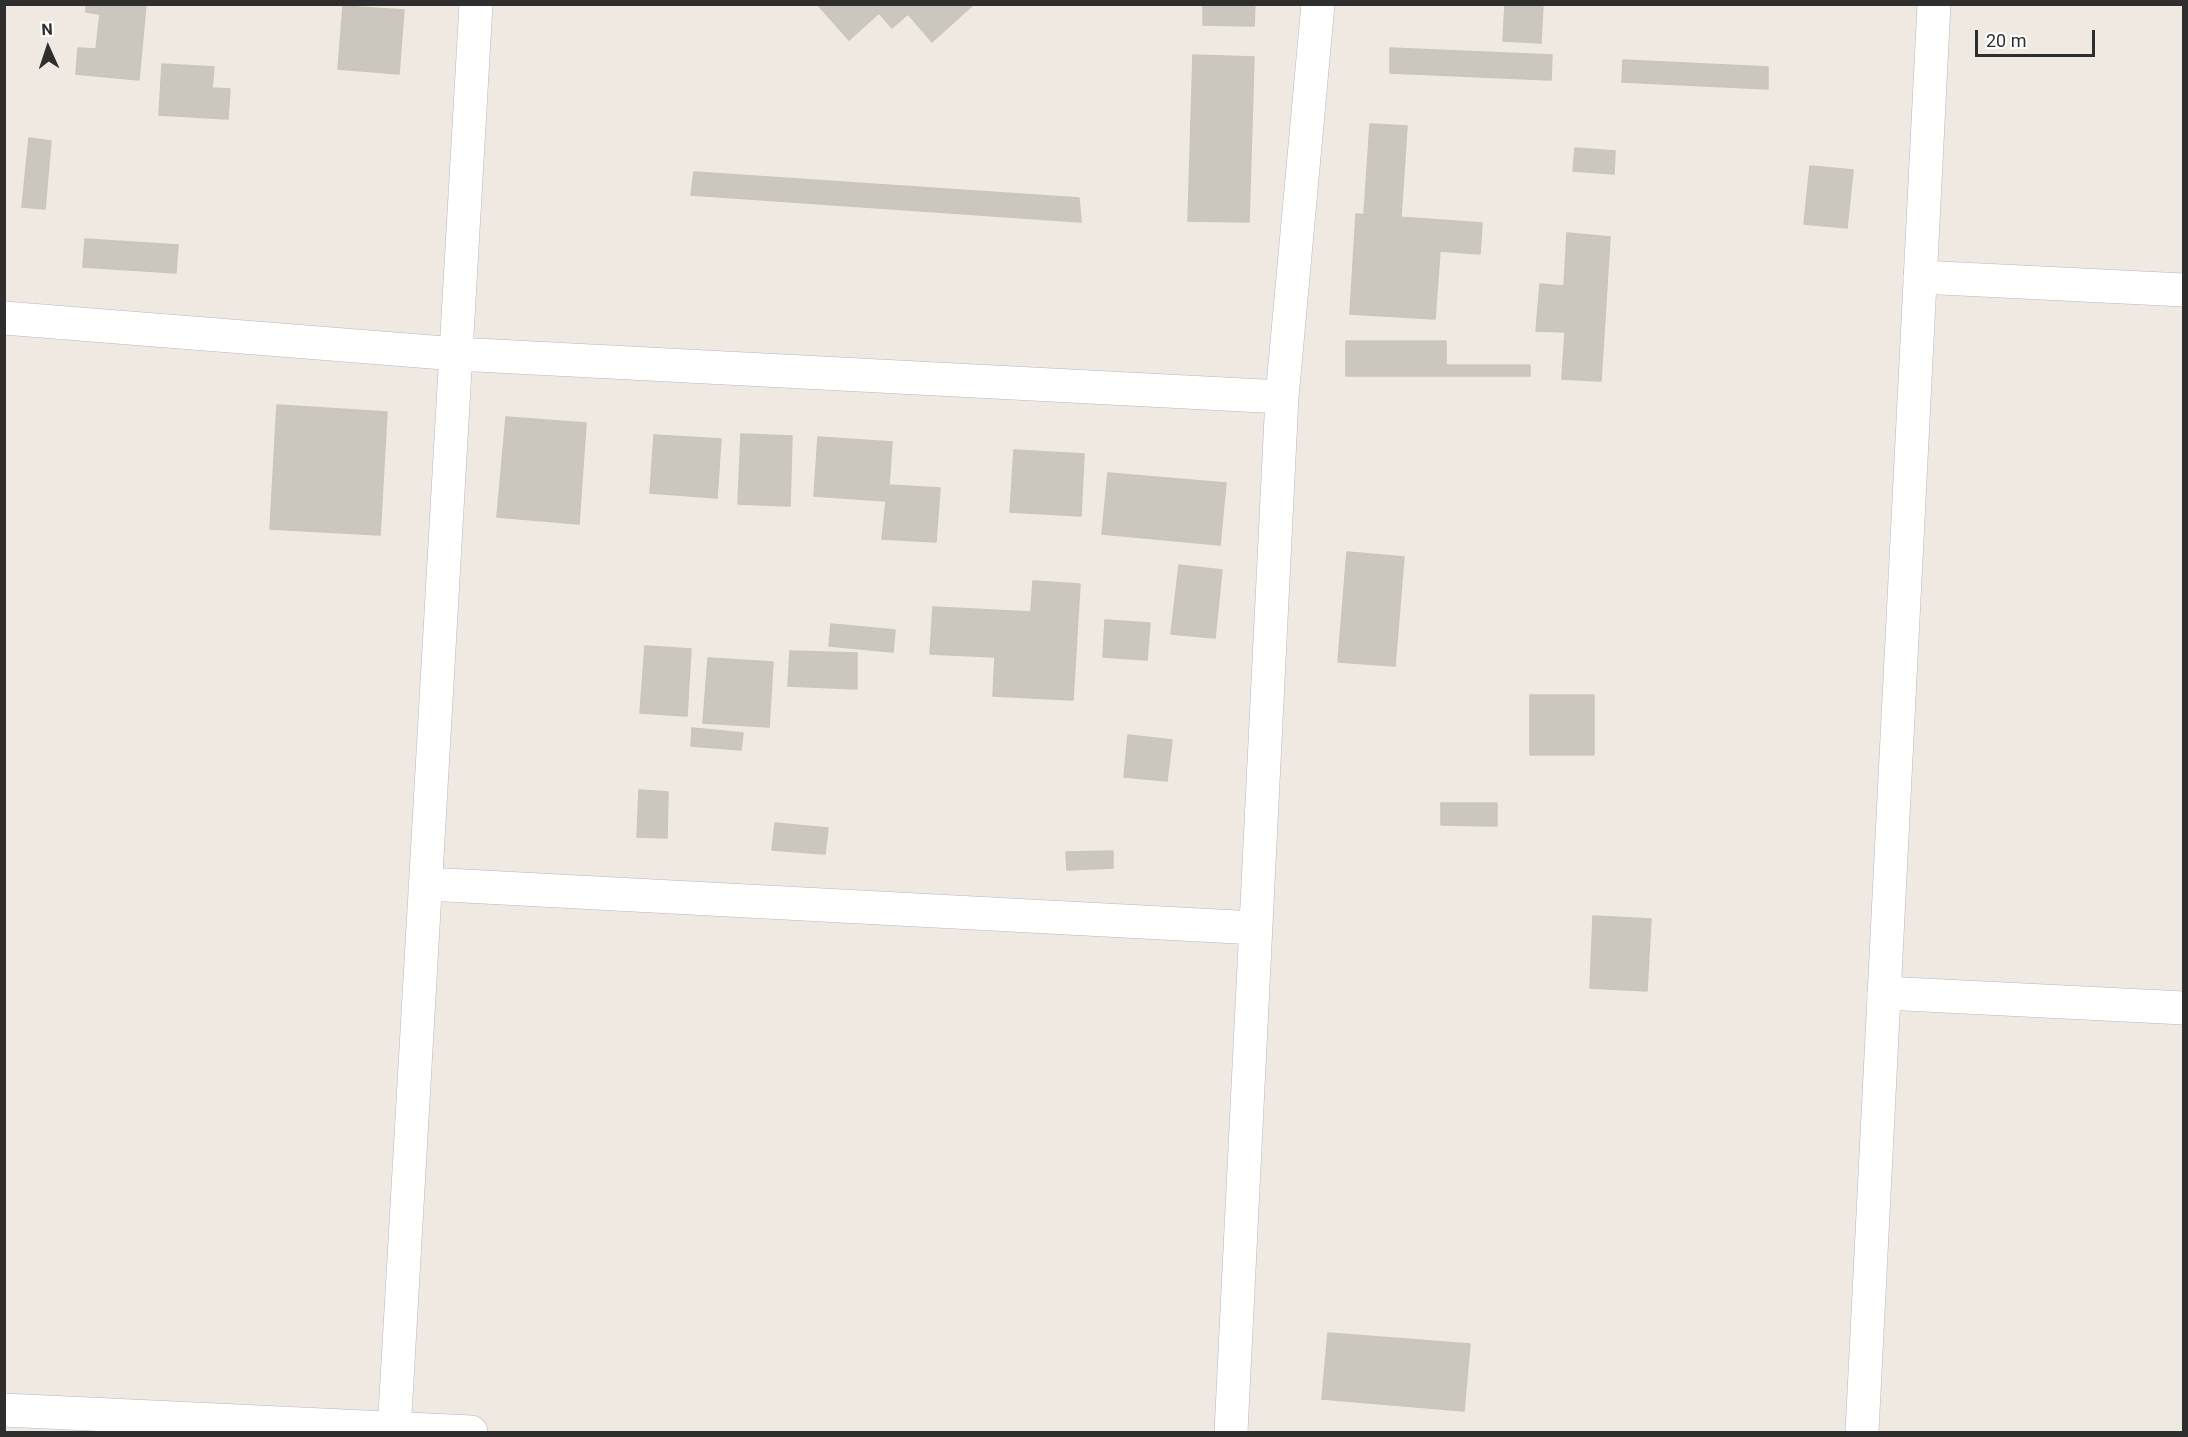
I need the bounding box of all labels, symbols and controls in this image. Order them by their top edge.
north arrow [18,18,78,78]
scale bar [1978,18,2098,56]
text: N [41,20,53,39]
text: 20 m [1986,30,2026,51]

